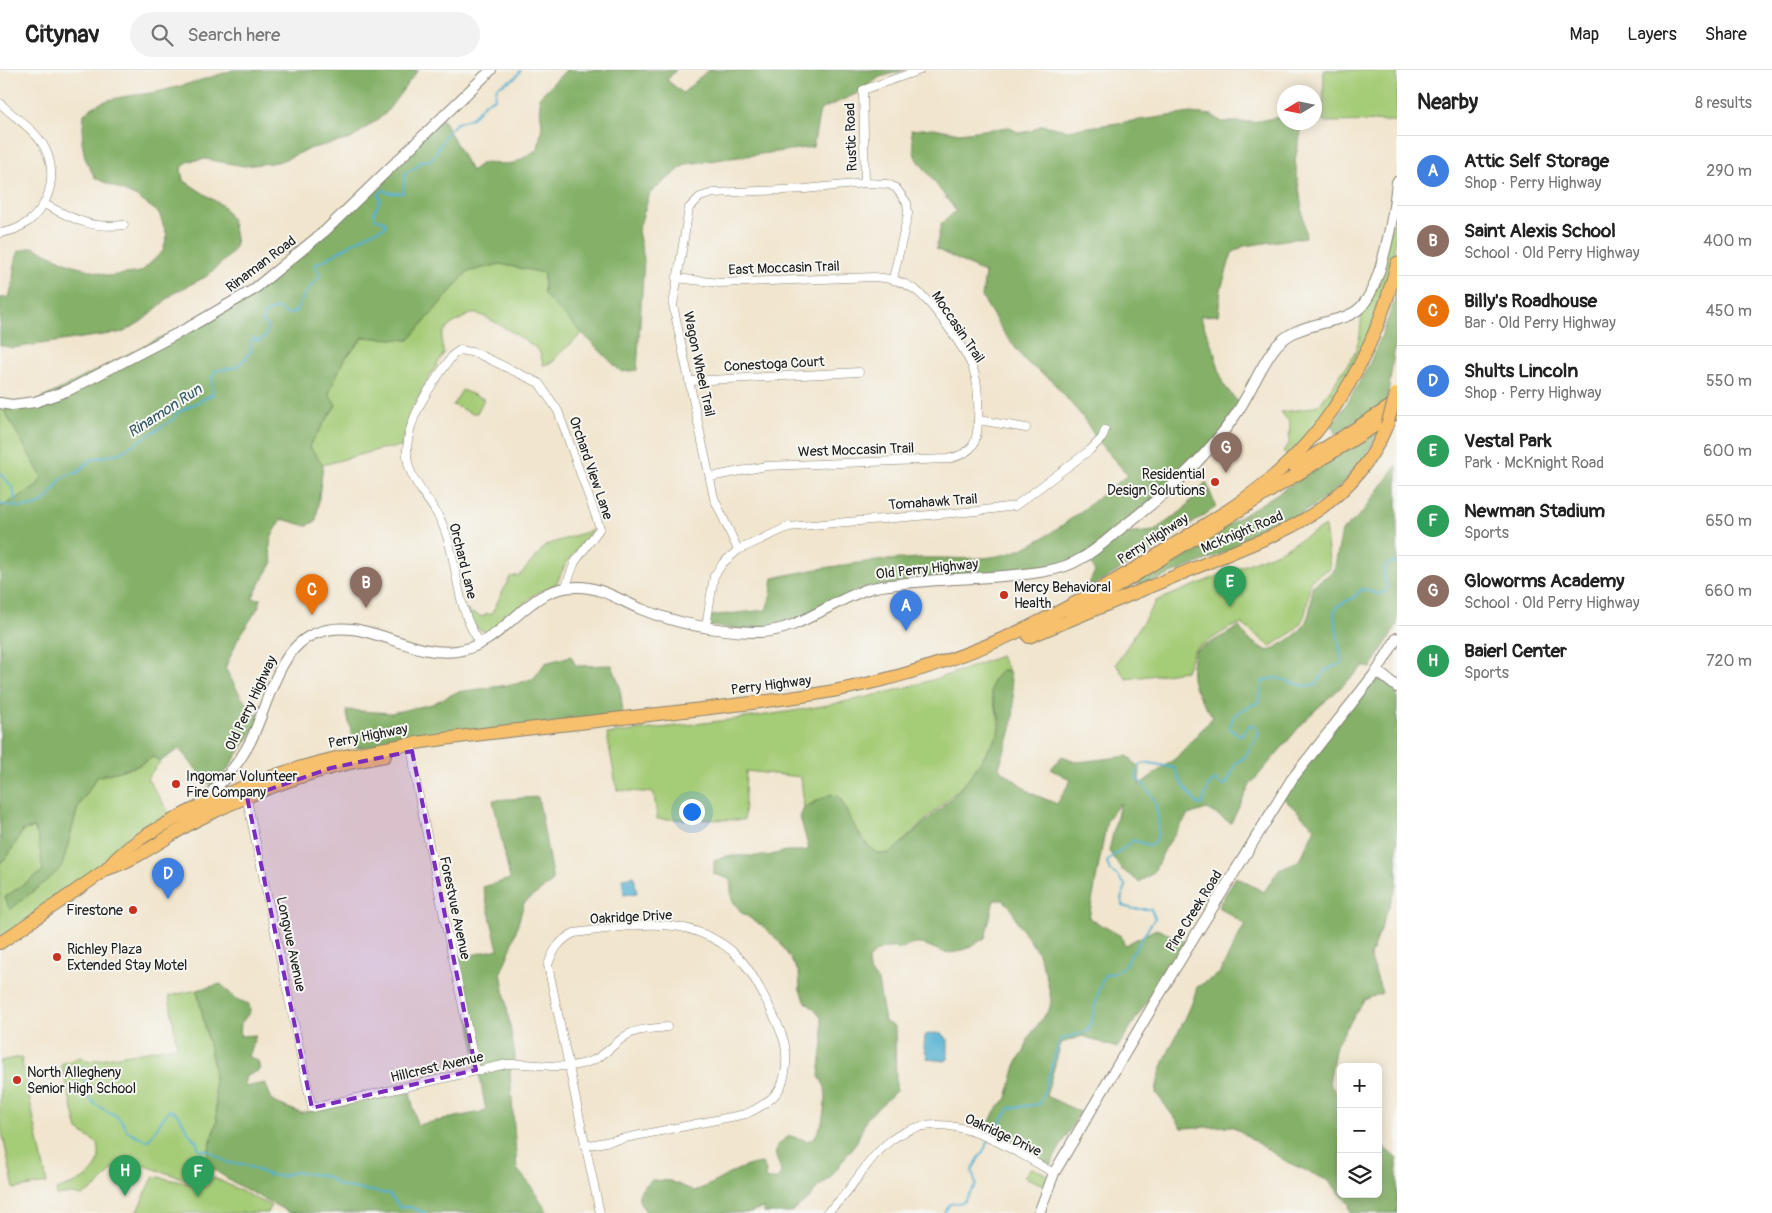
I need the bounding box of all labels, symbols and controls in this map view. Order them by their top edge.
search box [130,12,480,57]
text: Citynav [25,20,100,49]
icon: search [148,21,176,49]
text: Search here [188,23,280,47]
text: Map [1570,23,1599,46]
text: Layers [1627,23,1677,46]
text: Share [1705,23,1747,46]
north arrow [1277,85,1322,130]
text: Nearby [1417,89,1478,116]
text: 8 results [1695,93,1752,113]
street label: Rustic Road [841,102,861,172]
text: Attic Self Storage [1464,149,1609,173]
text: A [1428,161,1438,181]
text: 290 m [1706,161,1752,181]
text: Shop · Perry Highway [1464,173,1601,193]
text: Saint Alexis School [1464,219,1616,243]
text: B [1428,231,1438,251]
text: 400 m [1703,231,1752,251]
street label: Rinaman Road [223,232,300,296]
text: School · Old Perry Highway [1464,243,1640,263]
street label: East Moccasin Trail [728,258,840,278]
street label: Moccasin Trail [928,288,988,366]
text: Billy's Roadhouse [1464,289,1597,313]
text: C [1428,301,1438,321]
text: 450 m [1705,301,1752,321]
street label: Wagon Wheel Trail [680,310,718,418]
text: Bar · Old Perry Highway [1464,313,1616,333]
street label: Conestoga Court [723,353,825,375]
text: Shults Lincoln [1464,359,1578,383]
text: D [1428,371,1438,391]
text: 550 m [1706,371,1752,391]
water label: Rinamon Run [124,379,207,442]
text: Shop · Perry Highway [1464,383,1601,403]
street label: Orchard View Lane [565,414,617,522]
text: Vestal Park [1464,429,1552,453]
pin: G [1210,432,1242,473]
street label: West Moccasin Trail [798,439,914,461]
text: E [1429,441,1437,461]
text: 600 m [1703,441,1752,461]
text: Park · McKnight Road [1464,453,1604,473]
place label: Residential Design Solutions [1107,466,1206,499]
marker: Residential Design Solutions [1209,476,1221,488]
street label: Tomahawk Trail [888,490,978,514]
text: Newman Stadium [1464,499,1605,523]
street label: McKnight Road [1198,507,1286,557]
street label: Perry Highway [1115,510,1191,568]
text: F [1428,511,1438,531]
text: 650 m [1705,511,1752,531]
street label: Orchard Lane [445,521,481,601]
text: Sports [1464,523,1509,543]
street label: Old Perry Highway [875,555,979,583]
pin: E [1214,566,1246,607]
pin: B [350,567,382,608]
text: Gloworms Academy [1464,569,1624,593]
pin: C [296,574,328,615]
place label: Mercy Behavioral Health [1014,579,1111,612]
text: G [1428,581,1438,601]
text: 660 m [1705,581,1752,601]
marker: Mercy Behavioral Health [998,589,1010,601]
pin: A [890,590,922,631]
text: School · Old Perry Highway [1464,593,1640,613]
text: Baierl Center [1464,639,1567,663]
text: H [1428,651,1438,671]
text: 720 m [1706,651,1752,671]
street label: Old Perry Highway [222,653,280,753]
text: Sports [1464,663,1509,683]
street label: Perry Highway [730,672,812,698]
street label: Perry Highway [327,720,409,752]
place label: Ingomar Volunteer Fire Company [186,768,298,801]
marker: Ingomar Volunteer Fire Company [170,778,182,790]
your location [679,799,705,825]
street label: Forestvue Avenue [436,855,474,961]
pin: D [152,858,184,899]
street label: Pine Creek Road [1162,867,1226,955]
street label: Longvue Avenue [273,895,309,993]
place label: Firestone [66,902,123,919]
marker: Firestone [127,904,139,916]
street label: Oakridge Drive [589,906,673,928]
place label: Richley Plaza Extended Stay Motel [67,941,187,974]
marker: Richley Plaza Extended Stay Motel [51,951,63,963]
street label: Hillcrest Avenue [389,1048,485,1086]
map controls [1337,1063,1382,1198]
button: + [1337,1063,1382,1108]
place label: North Allegheny Senior High School [27,1064,136,1097]
marker: North Allegheny Senior High School [11,1074,23,1086]
button: − [1337,1108,1382,1153]
street label: Oakridge Drive [962,1110,1044,1160]
button: layers [1337,1153,1382,1198]
pin: H [109,1155,141,1196]
pin: F [182,1156,214,1197]

